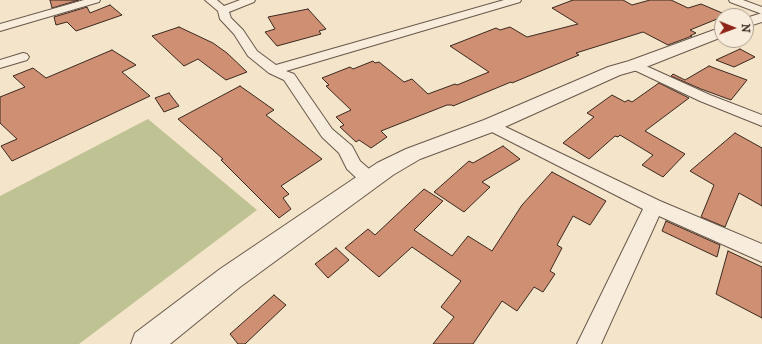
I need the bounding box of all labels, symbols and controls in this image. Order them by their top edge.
north arrow [714,8,754,48]
text: N [738,24,752,33]

